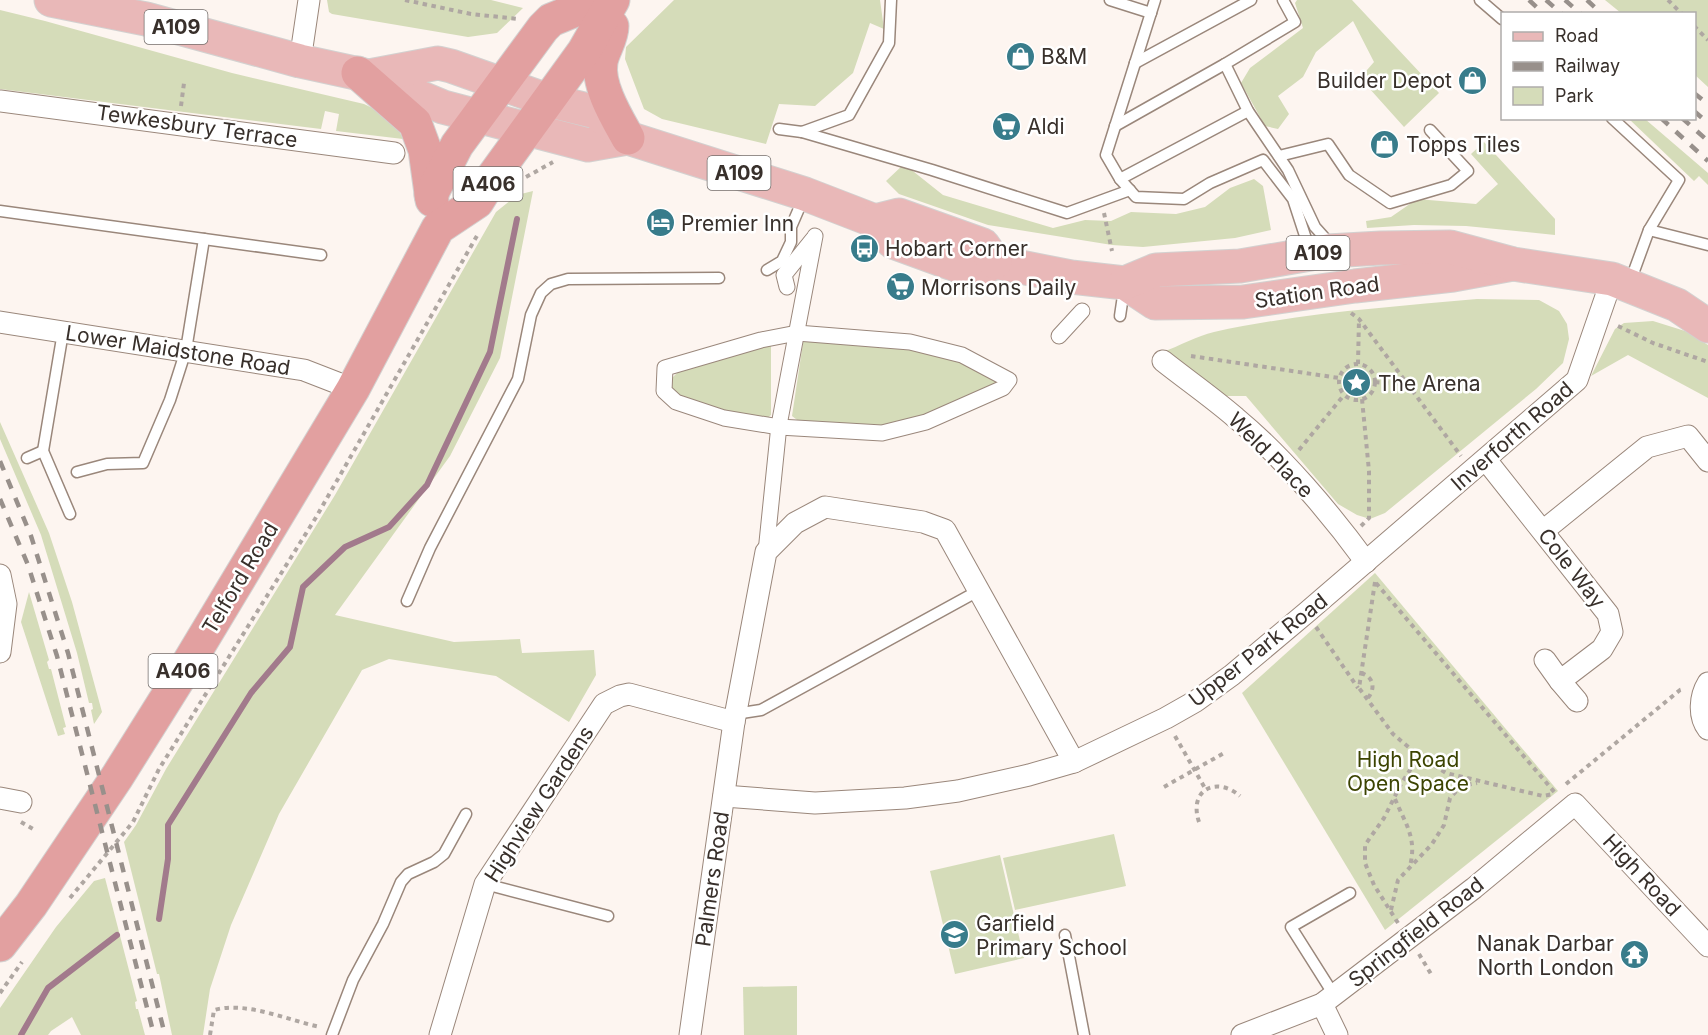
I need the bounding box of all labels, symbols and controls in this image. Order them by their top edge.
road number: A109 [144,10,207,44]
legend [1501,12,1696,120]
text: Road [1555,25,1598,46]
shop icon: B&M [1004,40,1036,72]
place label: B&M [1041,44,1087,69]
text: Railway [1555,55,1620,76]
shop icon: Builder Depot [1457,64,1489,96]
place label: Builder Depot [1317,68,1452,93]
text: Park [1555,85,1594,106]
street label: Tewkesbury Terrace [95,100,299,152]
supermarket icon: Aldi [990,110,1022,142]
place label: Aldi [1027,114,1065,139]
shop icon: Topps Tiles [1369,128,1401,160]
place label: Topps Tiles [1406,132,1520,157]
road number: A109 [708,156,771,190]
road number: A406 [454,167,522,201]
hotel icon: Premier Inn [644,207,676,239]
place label: Premier Inn [681,211,794,236]
bus stop icon: Hobart Corner [848,232,880,264]
place label: Hobart Corner [885,236,1028,261]
road number: A109 [1286,236,1350,270]
supermarket icon: Morrisons Daily [884,271,916,303]
street label: Station Road [1253,271,1381,313]
place label: Morrisons Daily [921,275,1076,300]
street label: Lower Maidstone Road [64,320,292,380]
place icon: The Arena [1341,367,1373,399]
place label: The Arena [1378,371,1481,396]
street label: Inverforth Road [1446,376,1578,496]
street label: Weld Place [1223,407,1319,503]
street label: Telford Road [197,518,283,638]
street label: Cole Way [1533,523,1611,613]
street label: Upper Park Road [1184,588,1332,712]
road number: A406 [148,654,218,688]
street label: Highview Gardens [479,721,599,887]
park label: High Road Open Space [1347,747,1469,796]
street label: Palmers Road [690,810,734,948]
street label: High Road [1598,829,1686,921]
street label: Springfield Road [1343,871,1489,993]
place label: Garfield Primary School [976,911,1127,960]
school or university icon: Garfield Primary School [939,919,971,951]
place label: Nanak Darbar North London [1477,931,1614,980]
temple icon: Nanak Darbar North London [1619,939,1651,971]

